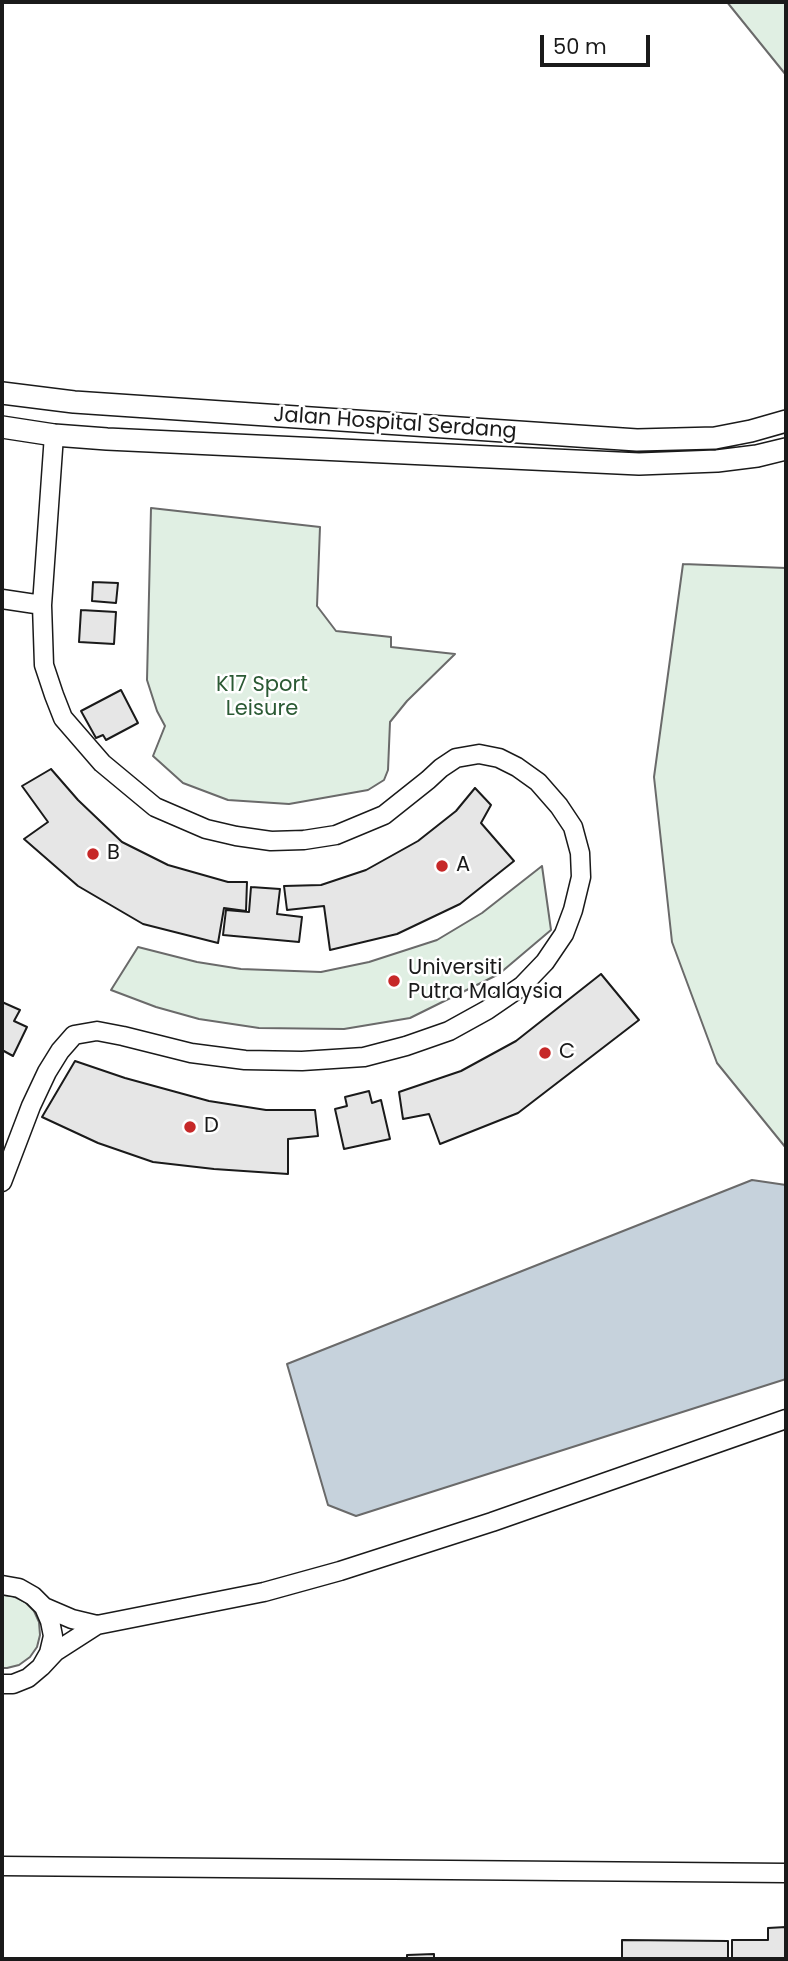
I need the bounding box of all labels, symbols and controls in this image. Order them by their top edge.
scale bar [543,21,653,65]
text: 50 m [553,32,607,61]
street label: Jalan Hospital Serdang [272,403,518,445]
park label: K17 Sport Leisure [216,673,308,723]
place label: B [107,841,120,867]
marker: B [85,846,101,862]
place label: A [456,853,470,879]
marker: A [434,858,450,874]
place label: Universiti Putra Malaysia [408,956,563,1006]
marker: Universiti Putra Malaysia [386,973,402,989]
place label: C [559,1040,575,1066]
marker: C [537,1045,553,1061]
place label: D [204,1114,219,1140]
marker: D [182,1119,198,1135]

